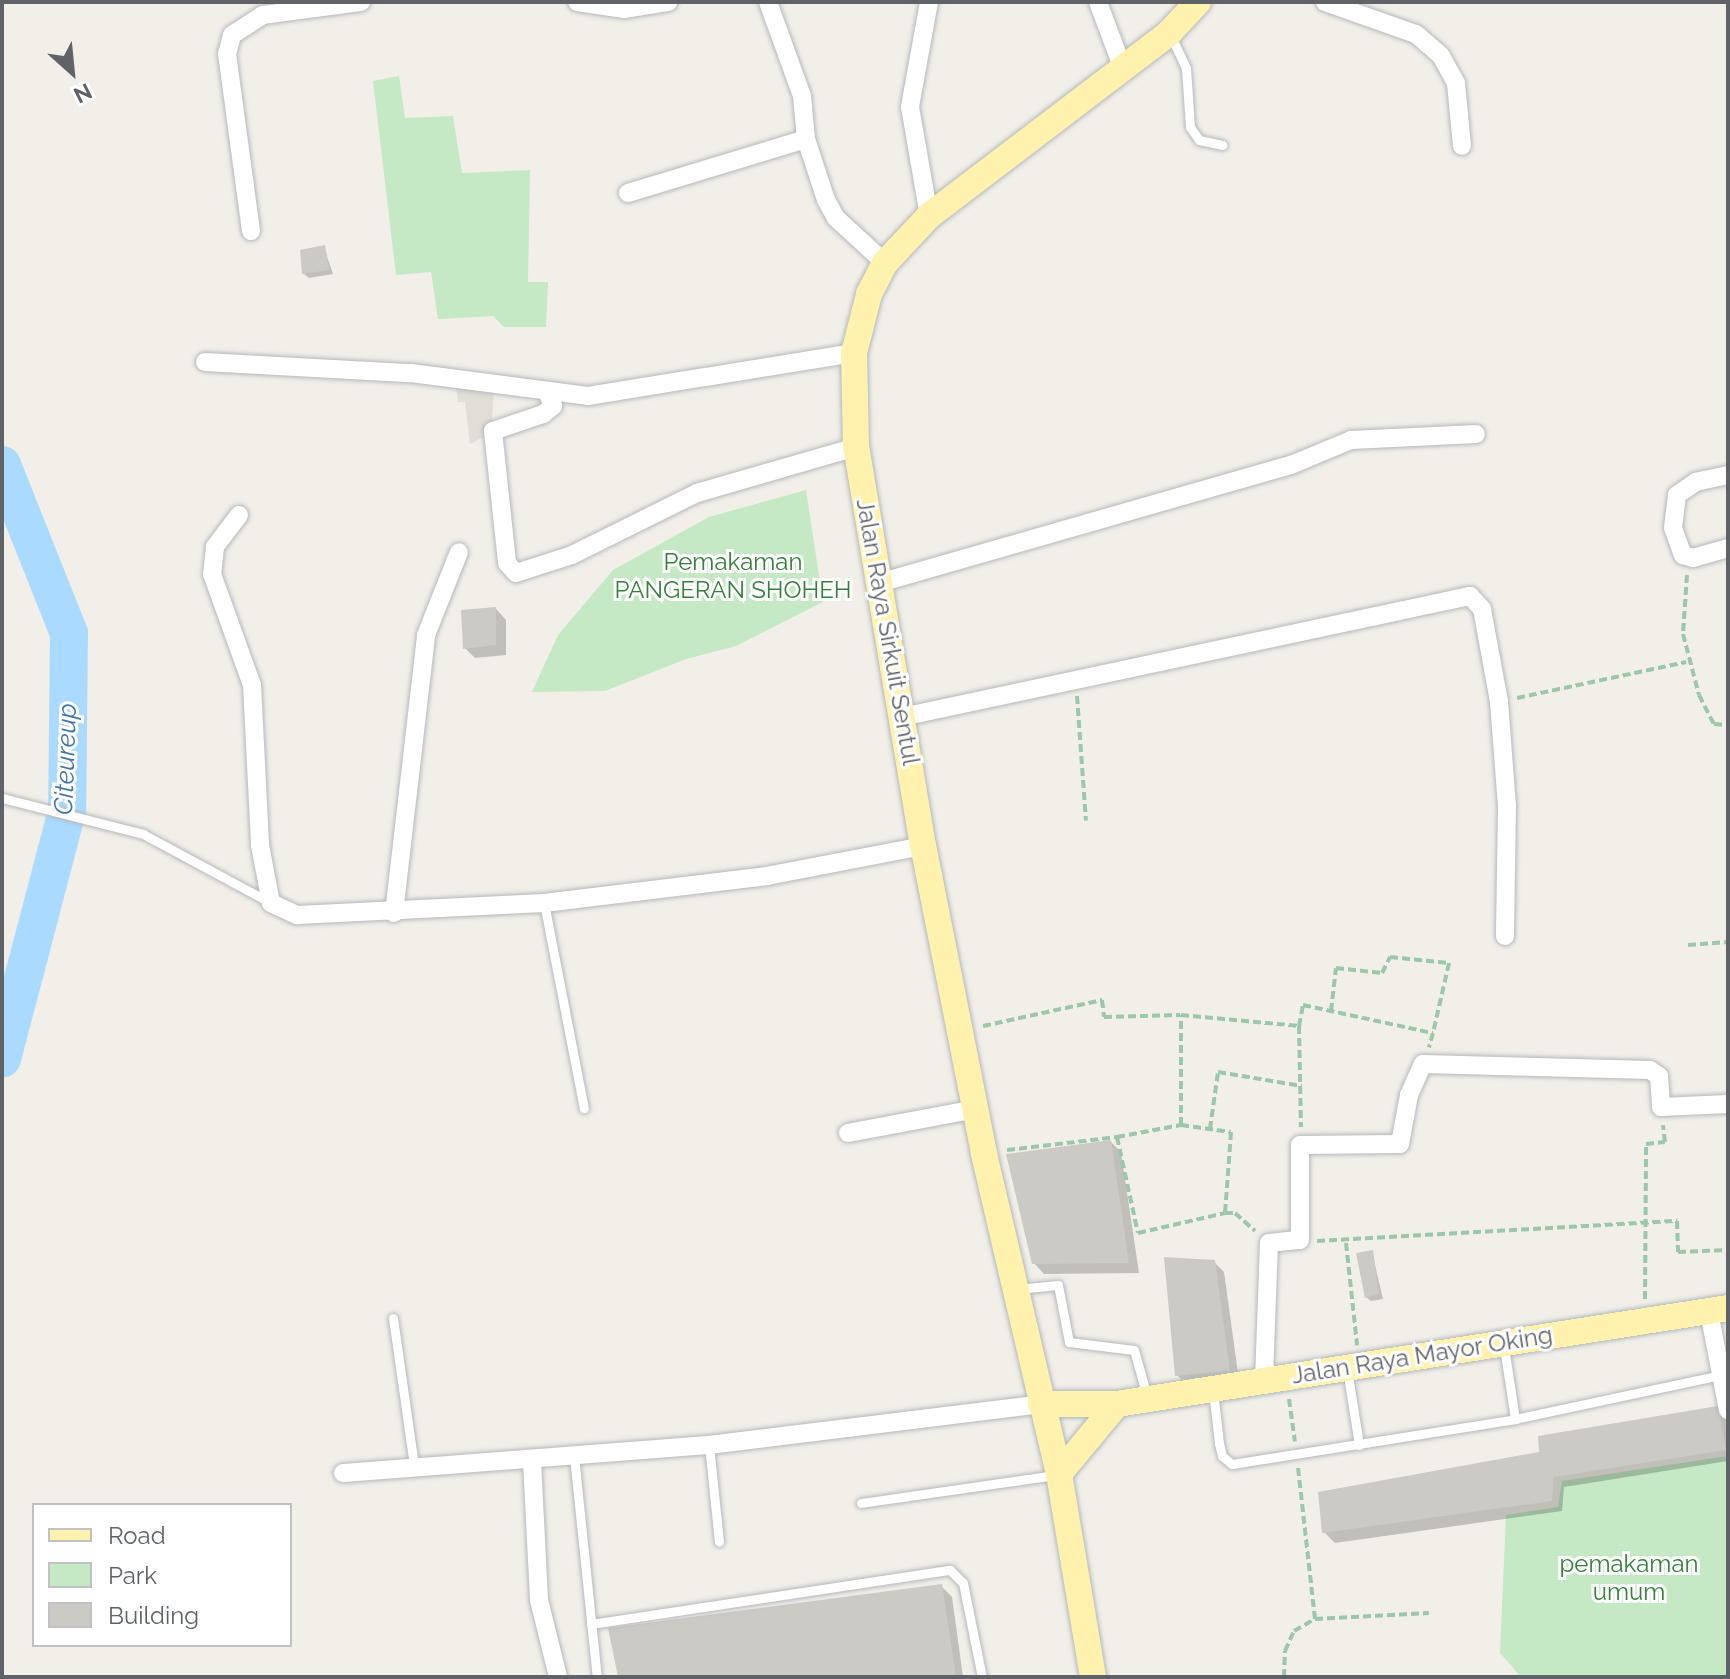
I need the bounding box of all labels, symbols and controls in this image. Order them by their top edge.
north arrow [32,32,112,112]
text: N [70,78,96,109]
street label: Jalan Raya Sirkuit Sentul [850,496,926,768]
park label: Pemakaman PANGERAN SHOHEH [614,548,852,604]
water label: Citeureup [48,702,84,816]
street label: Jalan Raya Mayor Oking [1289,1320,1555,1390]
legend [32,1503,292,1647]
text: Road [108,1521,166,1550]
park label: pemakaman umum [1560,1550,1698,1606]
text: Park [108,1561,157,1590]
text: Building [108,1601,199,1630]

